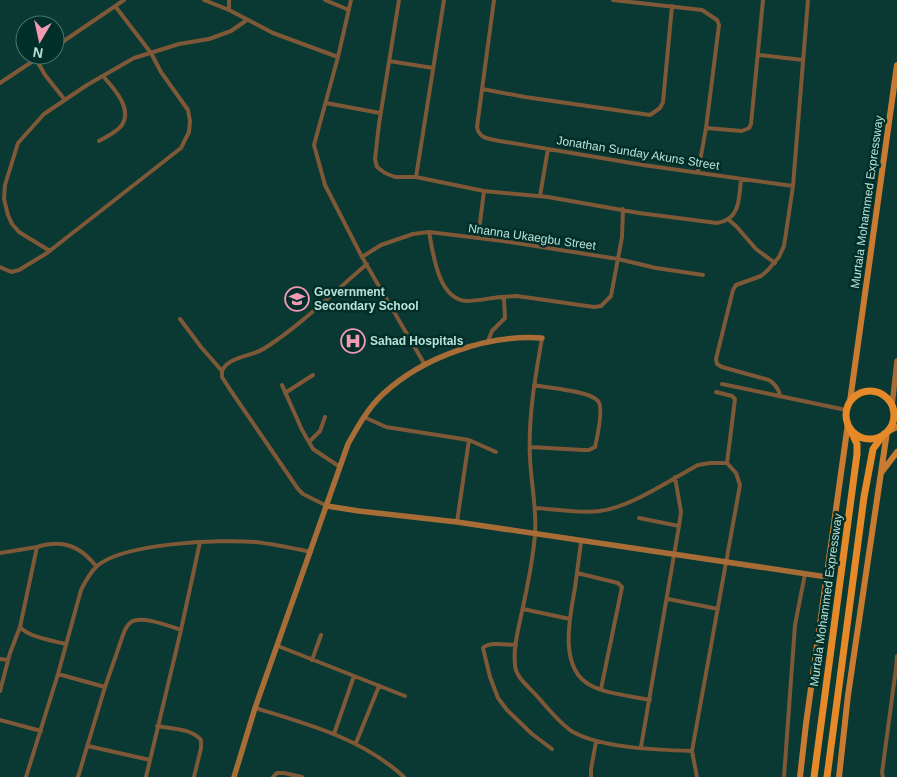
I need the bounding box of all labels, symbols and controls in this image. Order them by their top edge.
north arrow [15,15,65,65]
text: N [32,44,44,62]
street label: Murtala Mohammed Expressway [848,115,886,289]
street label: Jonathan Sunday Akuns Street [556,133,721,173]
street label: Nnanna Ukaegbu Street [467,221,597,253]
place label: Government Secondary School [314,285,419,313]
school or university icon: Government Secondary School [284,286,310,312]
hospital icon: Sahad Hospitals [340,328,366,354]
place label: Sahad Hospitals [370,334,464,348]
street label: Murtala Mohammed Expressway [807,513,845,687]

